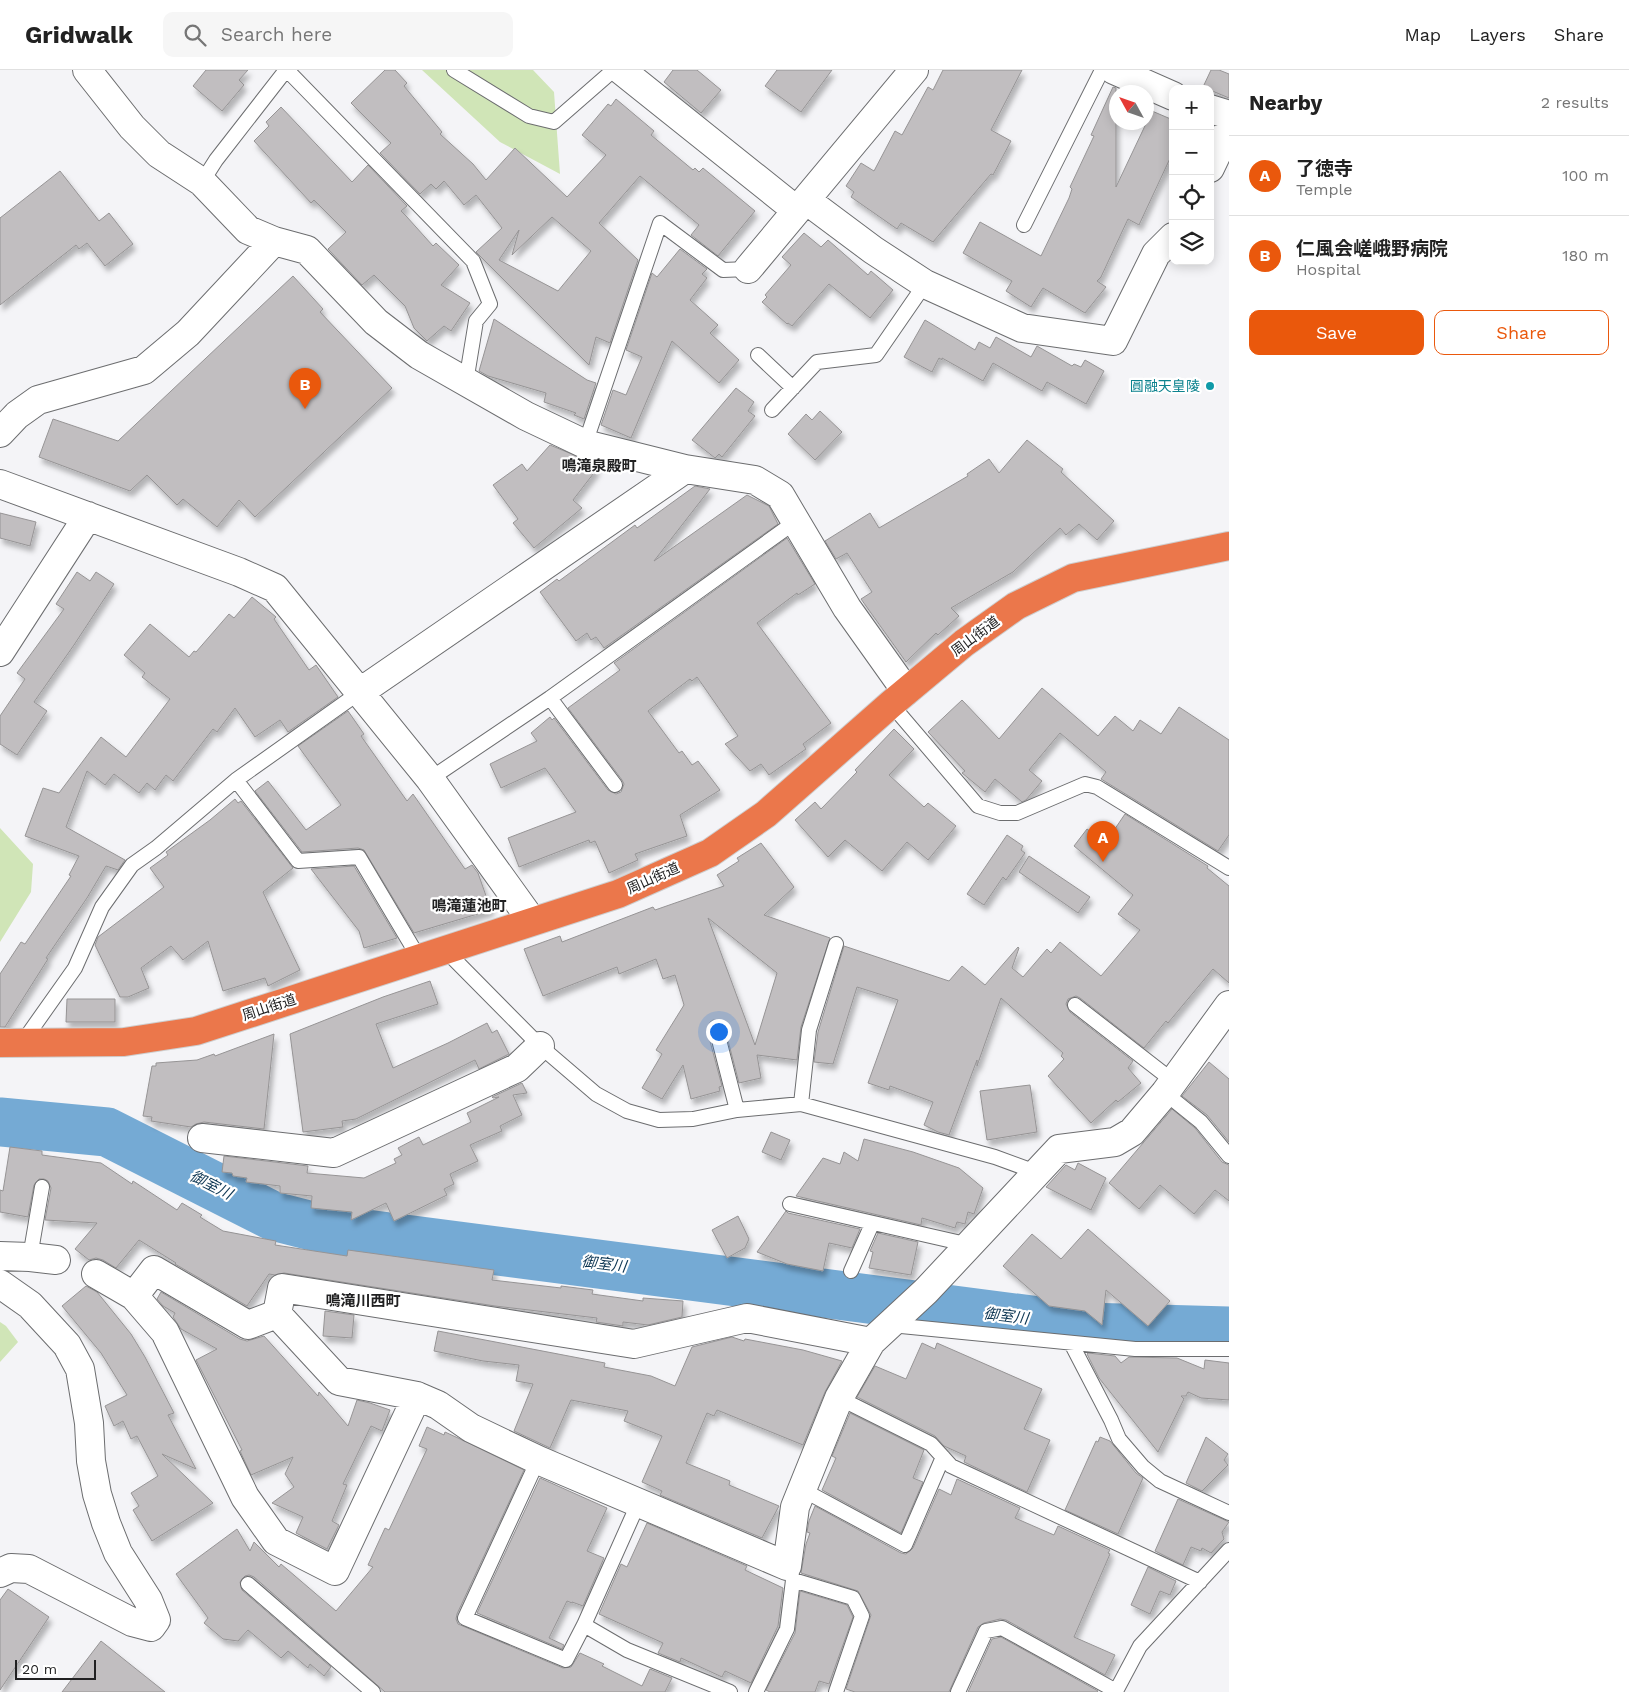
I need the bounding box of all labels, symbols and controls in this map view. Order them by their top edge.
search box [163,12,513,57]
text: Gridwalk [25,21,133,49]
icon: search [181,21,209,49]
text: Search here [221,23,332,46]
text: Map [1404,24,1441,45]
text: Layers [1469,24,1526,45]
text: Share [1554,24,1604,45]
north arrow [1109,85,1154,130]
map controls [1169,85,1214,265]
button: + [1169,85,1214,130]
text: Nearby [1249,90,1322,115]
text: 2 results [1541,93,1609,112]
button: − [1169,130,1214,175]
text: 了徳寺 [1296,157,1353,180]
text: A [1260,166,1270,185]
text: 100 m [1562,166,1609,185]
button: locate [1169,175,1214,220]
text: Temple [1296,180,1353,199]
button: layers [1169,220,1214,265]
text: 仁風会嵯峨野病院 [1296,237,1448,260]
text: B [1260,246,1270,265]
text: 180 m [1562,246,1609,265]
text: Hospital [1296,260,1361,279]
button: Save [1249,310,1424,355]
button: Share [1434,310,1609,355]
pin: B [289,368,321,409]
place label: 圓融天皇陵 [1130,378,1200,394]
marker: 圓融天皇陵 [1204,380,1216,392]
district label: 鳴滝泉殿町 [561,457,637,475]
street label: 周山街道 [948,613,1002,659]
pin: A [1087,821,1119,862]
street label: 周山街道 [624,859,682,897]
district label: 鳴滝蓮池町 [431,897,507,915]
street label: 周山街道 [240,991,298,1023]
your location [706,1019,732,1045]
water label: 御室川 [187,1167,237,1204]
water label: 御室川 [581,1252,629,1276]
district label: 鳴滝川西町 [325,1292,401,1310]
water label: 御室川 [983,1304,1031,1328]
scale bar [15,1657,96,1680]
text: 20 m [22,1661,57,1677]

